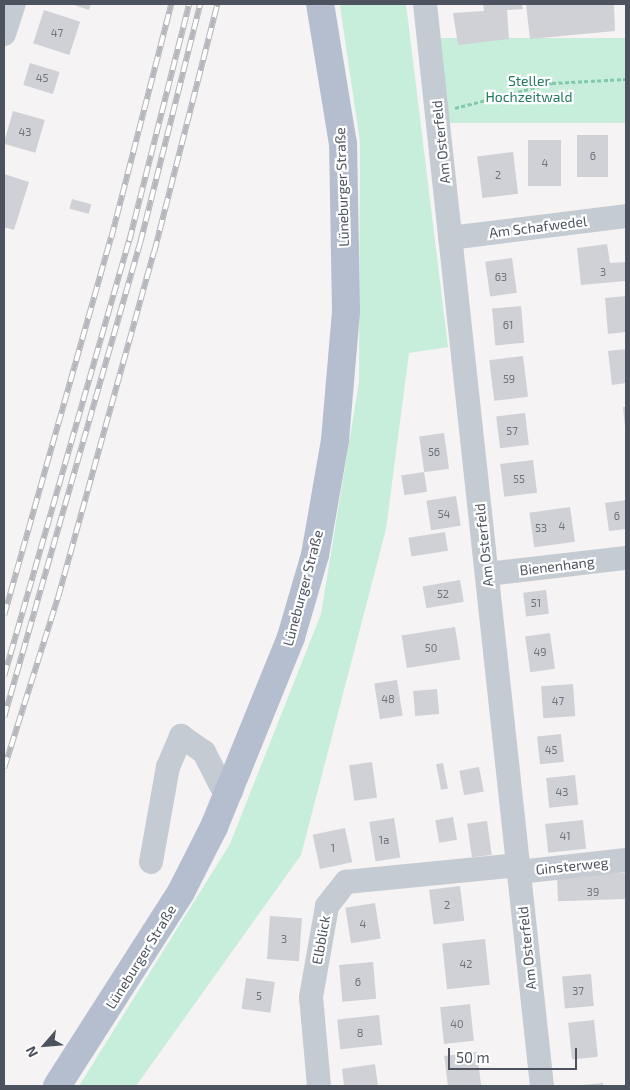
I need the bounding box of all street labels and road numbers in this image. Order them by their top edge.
street label: Am Osterfeld [428,99,454,185]
street label: Lüneburger Straße [332,127,352,247]
street label: Am Schafwedel [488,213,588,241]
street label: Am Osterfeld [471,502,497,588]
street label: Lüneburger Straße [279,528,327,648]
street label: Bienenhang [519,553,595,579]
street label: Ginsterweg [535,854,609,878]
street label: Lüneburger Straße [102,902,180,1012]
street label: Am Osterfeld [514,905,540,991]
street label: Elbblick [308,914,334,966]

